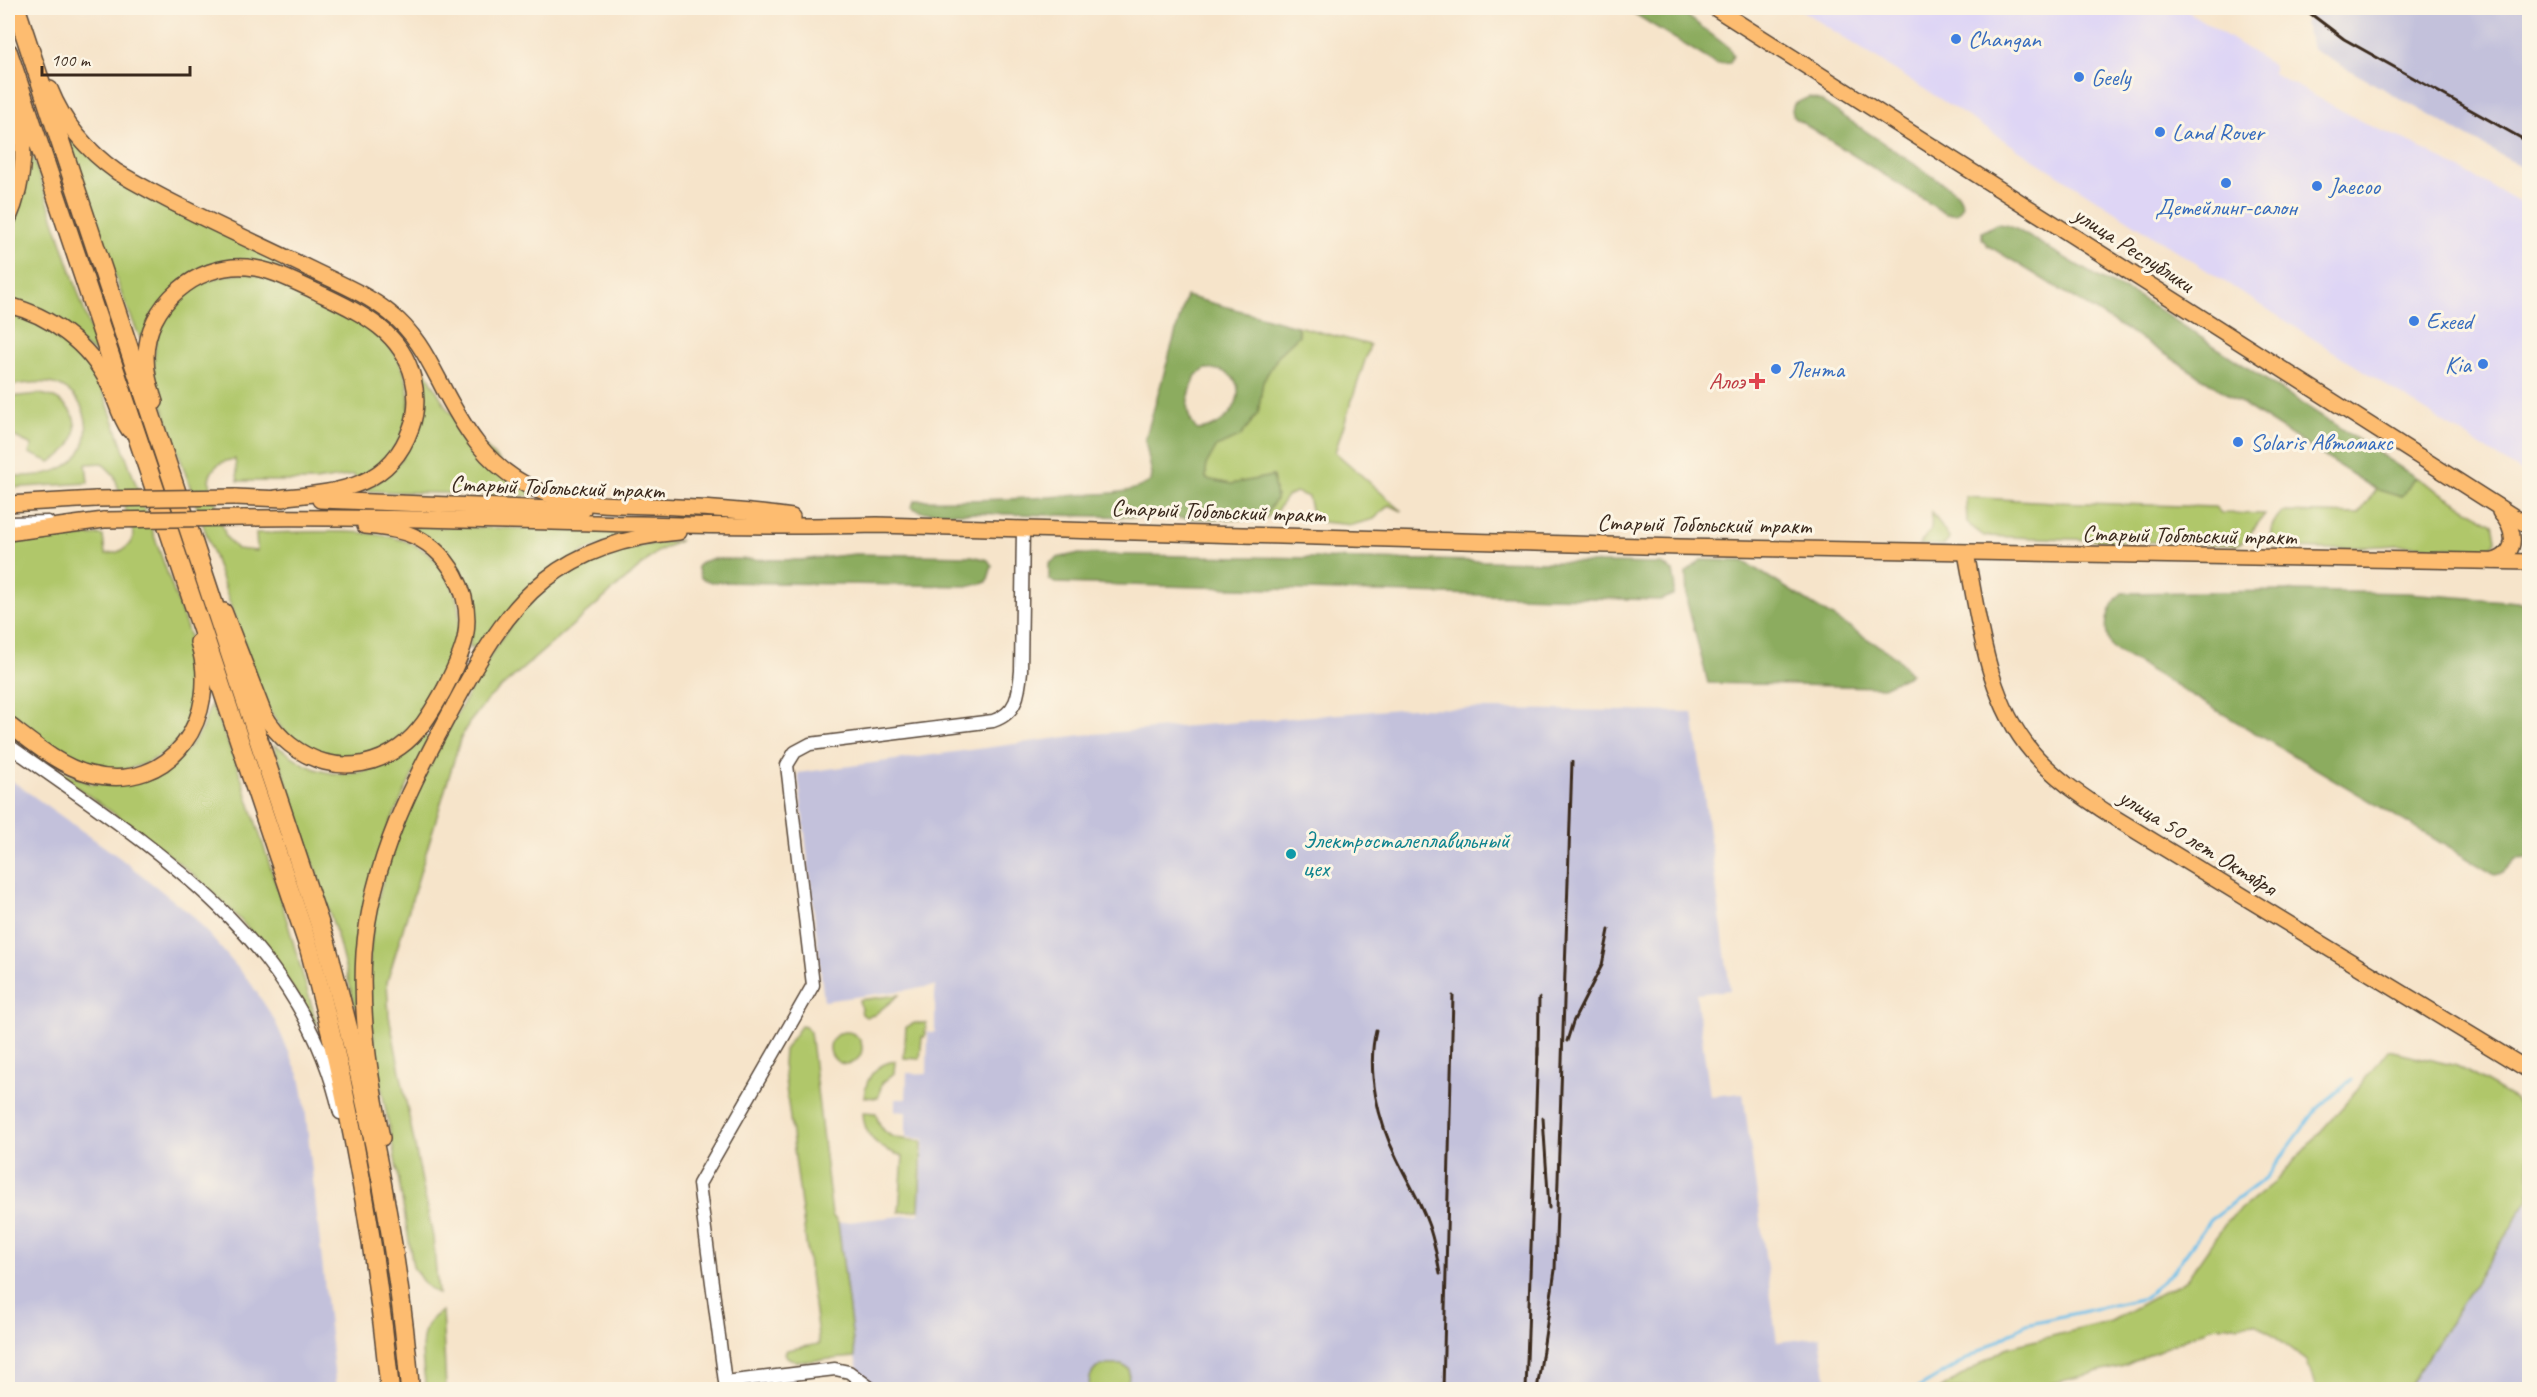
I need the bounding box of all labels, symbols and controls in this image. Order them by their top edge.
place label: Changan [1968,24,2042,54]
marker: Changan [1949,32,1963,46]
scale bar [42,39,190,77]
text: 100 m [51,49,92,71]
place label: Geely [2091,62,2132,92]
marker: Geely [2072,70,2086,84]
place label: Land Rover [2172,117,2266,147]
marker: Land Rover [2153,125,2167,139]
place label: Jaecoo [2328,171,2381,201]
marker: Детейлинг-салон [2219,176,2233,190]
marker: Jaecoo [2310,179,2324,193]
place label: Детейлинг-салон [2155,192,2299,222]
street label: улица Республики [2067,198,2202,300]
place label: Exeed [2426,306,2476,336]
marker: Exeed [2407,314,2421,328]
place label: Kia [2445,349,2472,379]
place label: Лента [1788,354,1845,384]
marker: Kia [2476,357,2490,371]
marker: Лента [1769,362,1783,376]
place label: Алоэ [1709,366,1747,396]
marker: Алоэ [1750,374,1764,388]
place label: Solaris Автомакс [2250,427,2394,457]
marker: Solaris Автомакс [2231,435,2245,449]
street label: Старый Тобольский тракт [450,468,666,506]
street label: Старый Тобольский тракт [1111,492,1327,530]
street label: Старый Тобольский тракт [1597,507,1813,541]
street label: Старый Тобольский тракт [2082,518,2298,552]
street label: улица 50 лет Октября [2112,780,2284,903]
place label: Электросталеплавильный цех [1303,825,1512,883]
marker: Электросталеплавильный цех [1284,847,1298,861]

